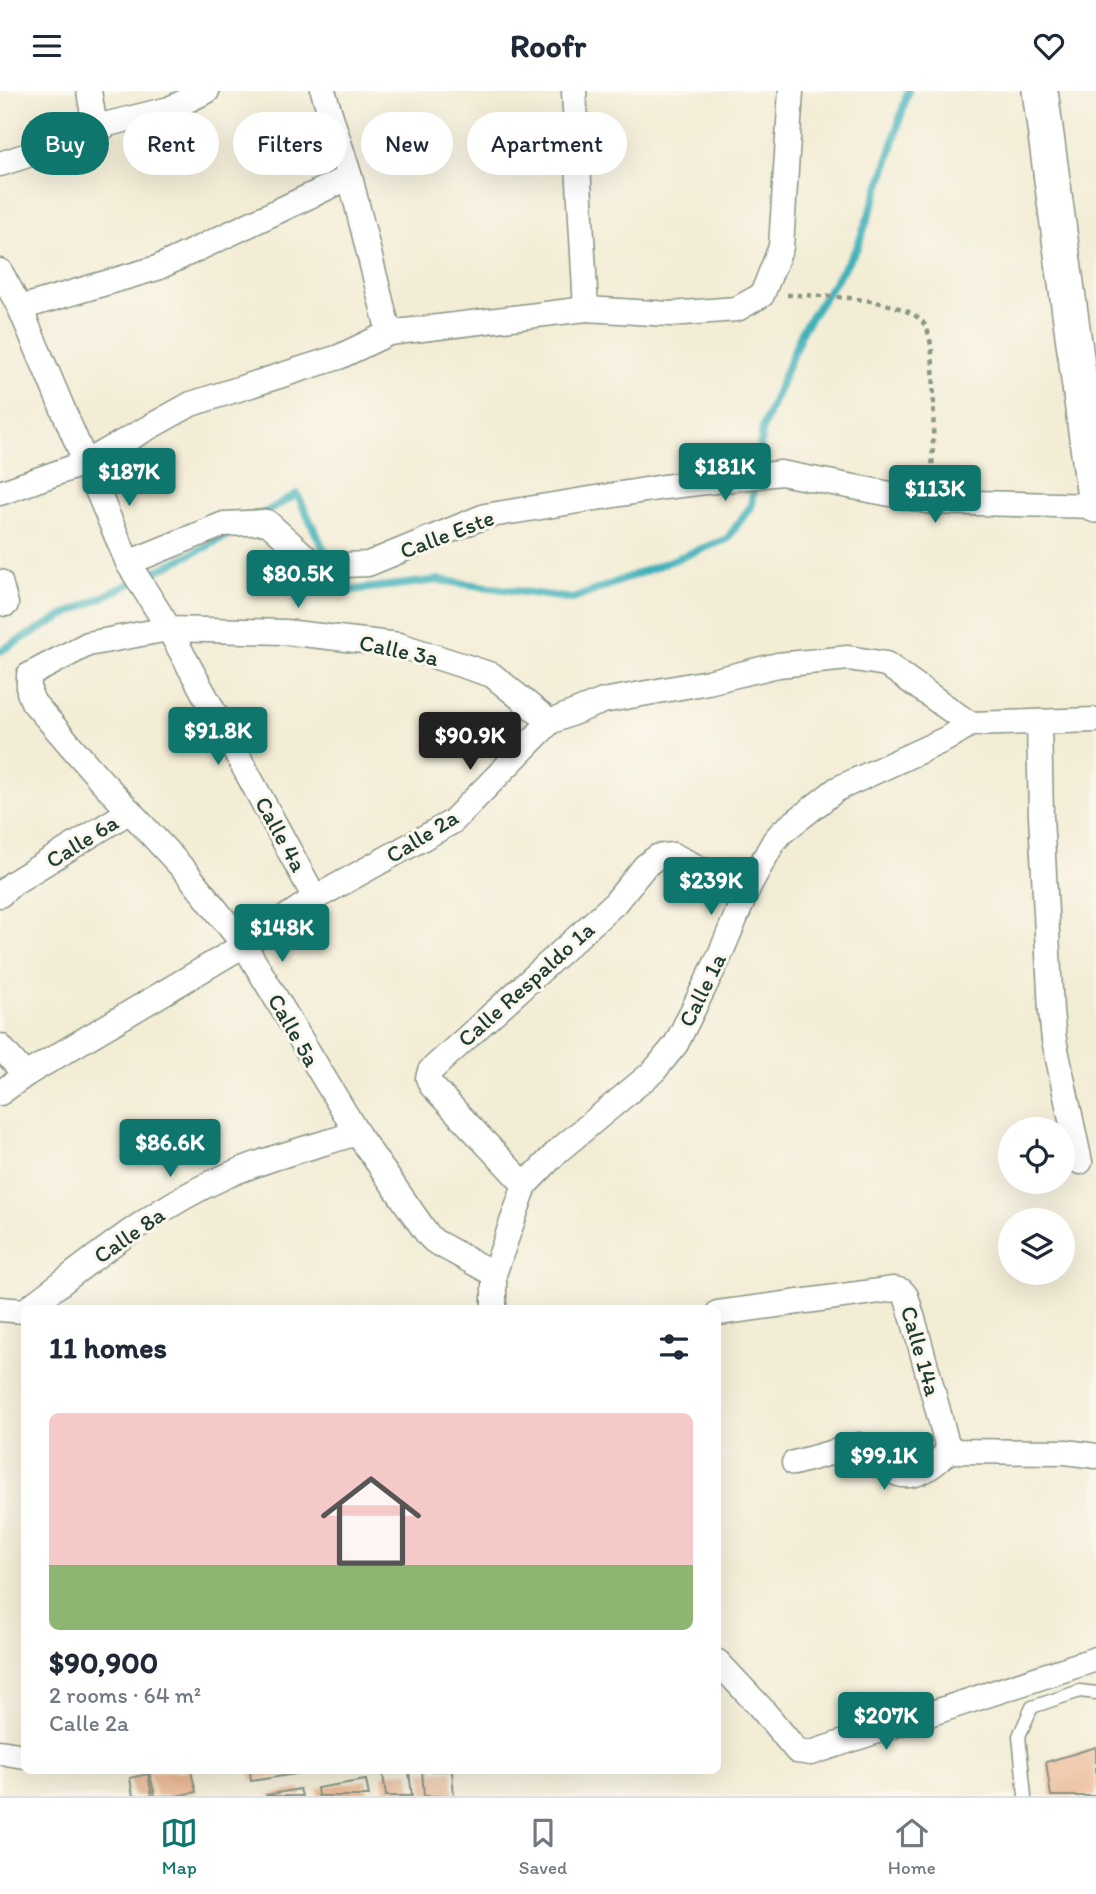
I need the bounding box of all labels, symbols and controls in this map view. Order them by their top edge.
icon: menu [28,27,66,65]
text: Roofr [510,27,586,65]
icon: heart [1030,27,1068,65]
chip: Buy [21,112,109,175]
chip: Rent [123,112,219,175]
chip: Filters [233,112,347,175]
chip: New [361,112,453,175]
chip: Apartment [467,112,627,175]
pin: $181K [676,443,774,503]
pin: $187K [80,449,178,508]
text: $181K [695,452,755,480]
text: $187K [98,457,160,485]
pin: $113K [886,465,984,525]
text: $113K [905,474,965,502]
street label: Calle Este [396,503,498,565]
pin: $80.5K [241,551,355,610]
text: $80.5K [263,559,333,587]
street label: Calle 3a [357,628,441,672]
pin: $91.8K [161,707,275,767]
pin: $90.9K [413,713,527,772]
text: $91.8K [184,716,252,744]
text: $90.9K [435,721,505,749]
street label: Calle 4a [249,792,313,877]
street label: Calle 2a [381,803,463,869]
street label: Calle 6a [41,808,123,874]
pin: $239K [662,857,760,917]
text: $239K [679,866,743,894]
pin: $148K [233,905,331,964]
text: $148K [250,913,314,941]
street label: Calle Respaldo 1a [452,915,600,1053]
street label: Calle 1a [672,949,732,1031]
street label: Calle 5a [262,988,326,1072]
map controls [998,1117,1075,1285]
button: locate [998,1117,1075,1194]
pin: $86.6K [113,1119,227,1179]
text: $86.6K [136,1128,204,1156]
street label: Calle 8a [88,1200,170,1270]
button: layers [998,1208,1075,1285]
street label: Calle 14a [895,1303,947,1399]
icon: filters [655,1328,693,1366]
text: 11 homes [49,1329,167,1366]
pin: $99.1K [827,1433,941,1492]
text: $99.1K [851,1441,917,1469]
icon: home [308,1458,434,1584]
text: $90,900 [49,1644,158,1681]
text: 2 rooms · 64 m² [49,1681,201,1709]
pin: $207K [837,1693,935,1752]
text: $207K [854,1701,918,1729]
text: Calle 2a [49,1709,129,1737]
tab: Map [160,1814,198,1879]
tab: Saved [519,1814,567,1879]
tab: Home [888,1814,936,1879]

